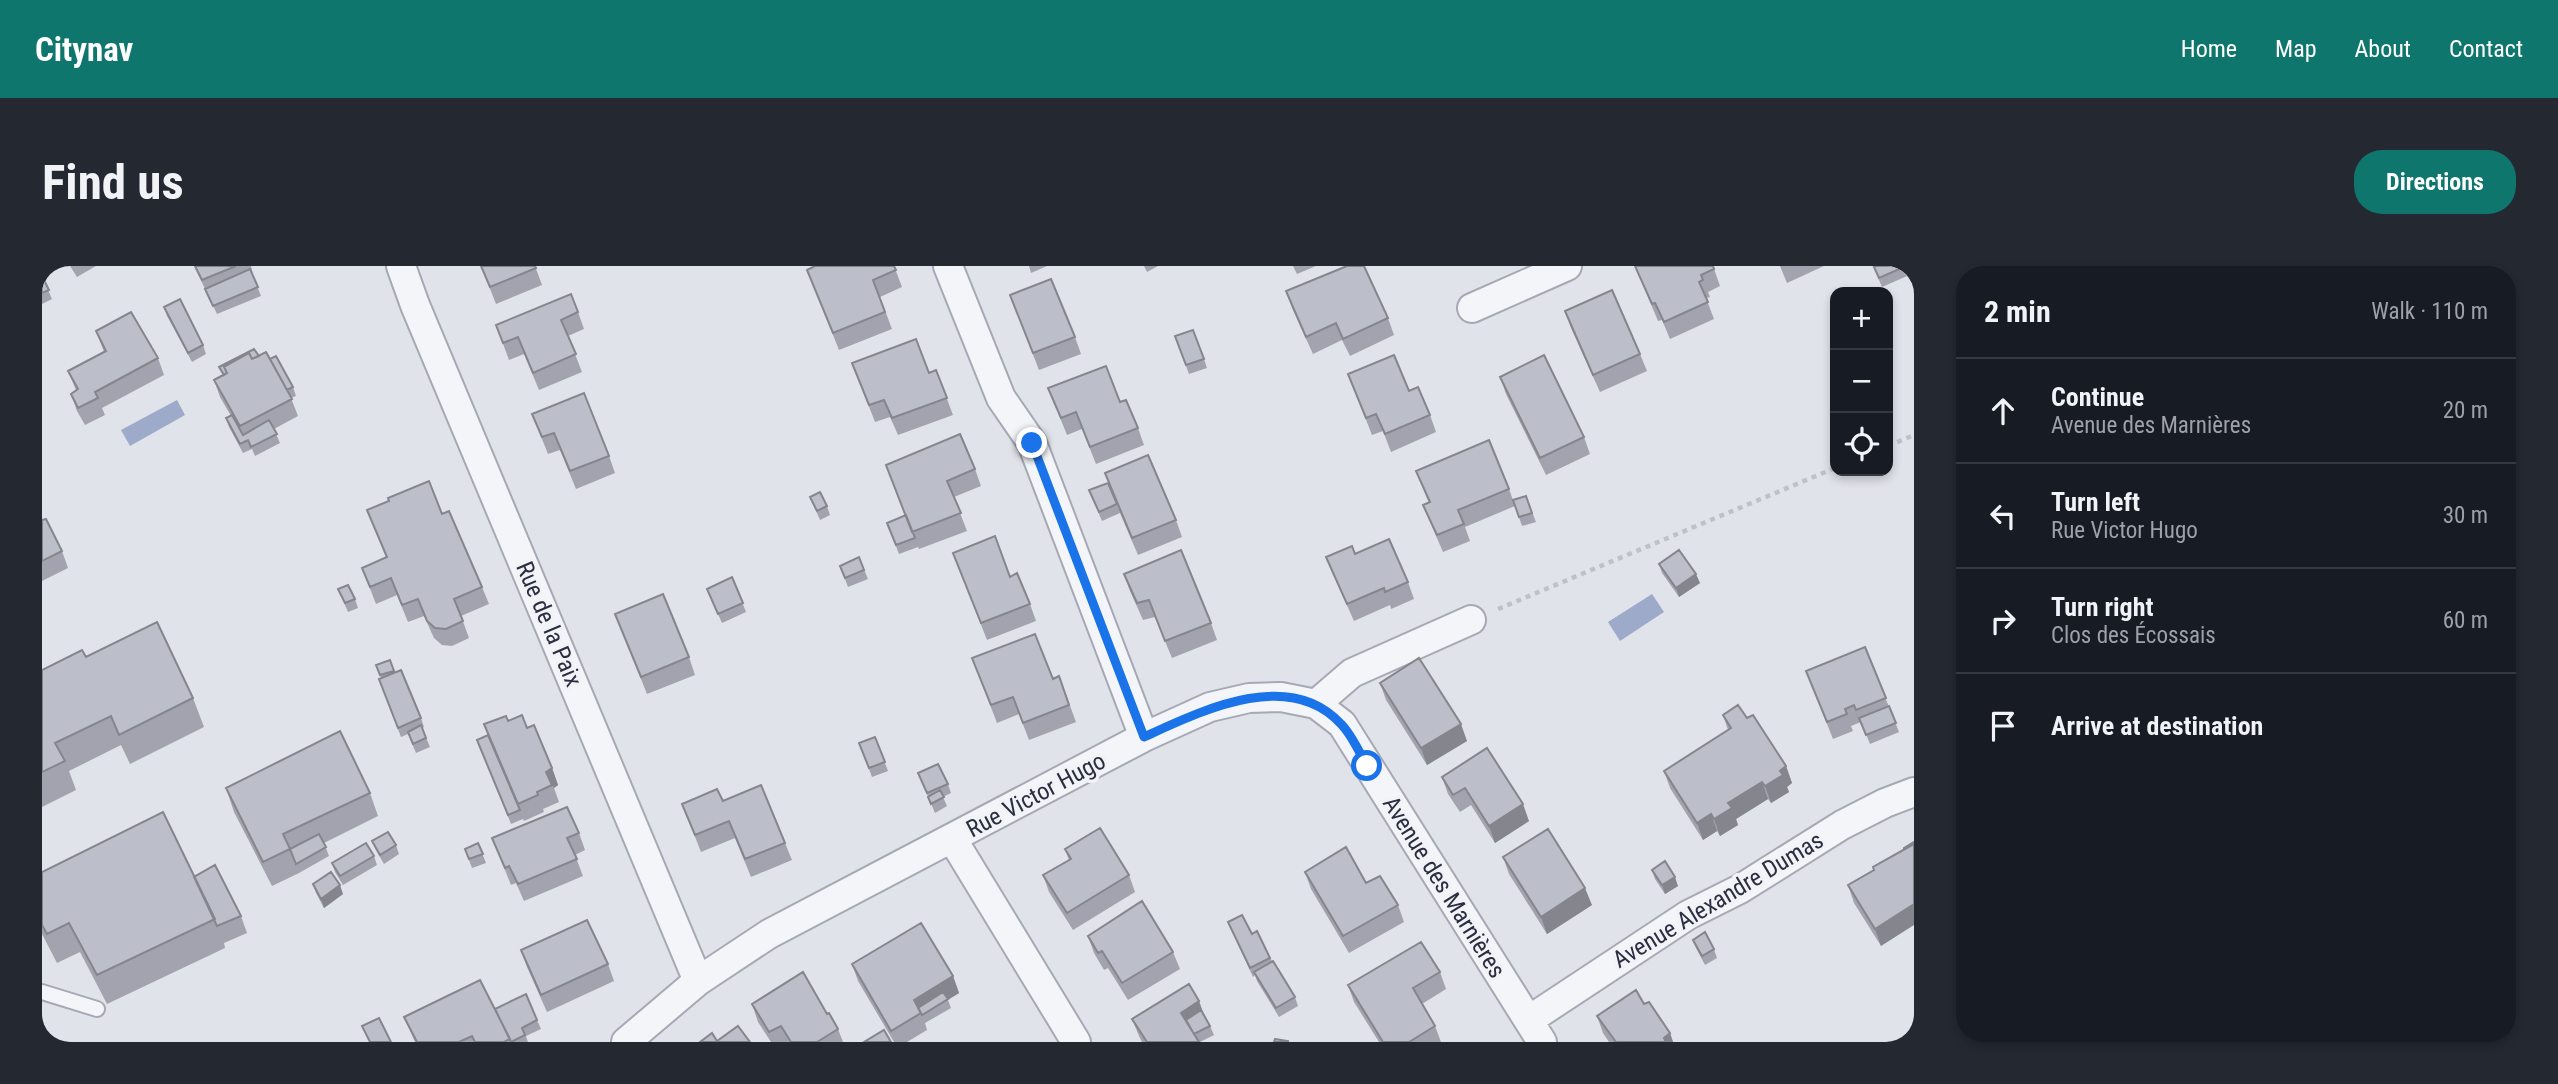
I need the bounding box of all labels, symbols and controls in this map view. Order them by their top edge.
text: Citynav [35,30,133,69]
text: Home [2181,35,2237,63]
text: Map [2275,35,2317,63]
text: About [2355,35,2411,63]
text: Contact [2449,35,2523,63]
button: Directions [2354,150,2516,214]
text: Find us [42,154,184,211]
map controls [1830,287,1893,476]
button: + [1830,287,1893,350]
text: 2 min [1984,294,2051,329]
text: Walk · 110 m [2371,298,2488,325]
button: − [1830,350,1893,413]
text: Continue [2051,382,2144,412]
icon: ahead [1984,392,2022,430]
text: 20 m [2443,397,2488,424]
text: Avenue des Marnières [2051,412,2251,439]
button: locate [1830,413,1893,476]
route end [1016,427,1047,458]
text: Turn left [2051,487,2140,517]
icon: left [1984,497,2022,535]
text: 30 m [2443,502,2488,529]
text: Rue Victor Hugo [2051,517,2198,544]
street label: Rue de la Paix [510,557,588,691]
text: Turn right [2051,592,2153,622]
icon: right [1984,602,2022,640]
text: 60 m [2443,607,2488,634]
text: Clos des Écossais [2051,622,2216,649]
icon: arrive [1984,707,2022,745]
text: Arrive at destination [2051,711,2263,741]
street label: Rue Victor Hugo [962,747,1110,843]
route start [1351,750,1382,781]
street label: Avenue des Marnières [1377,791,1511,983]
street label: Avenue Alexandre Dumas [1608,826,1828,974]

